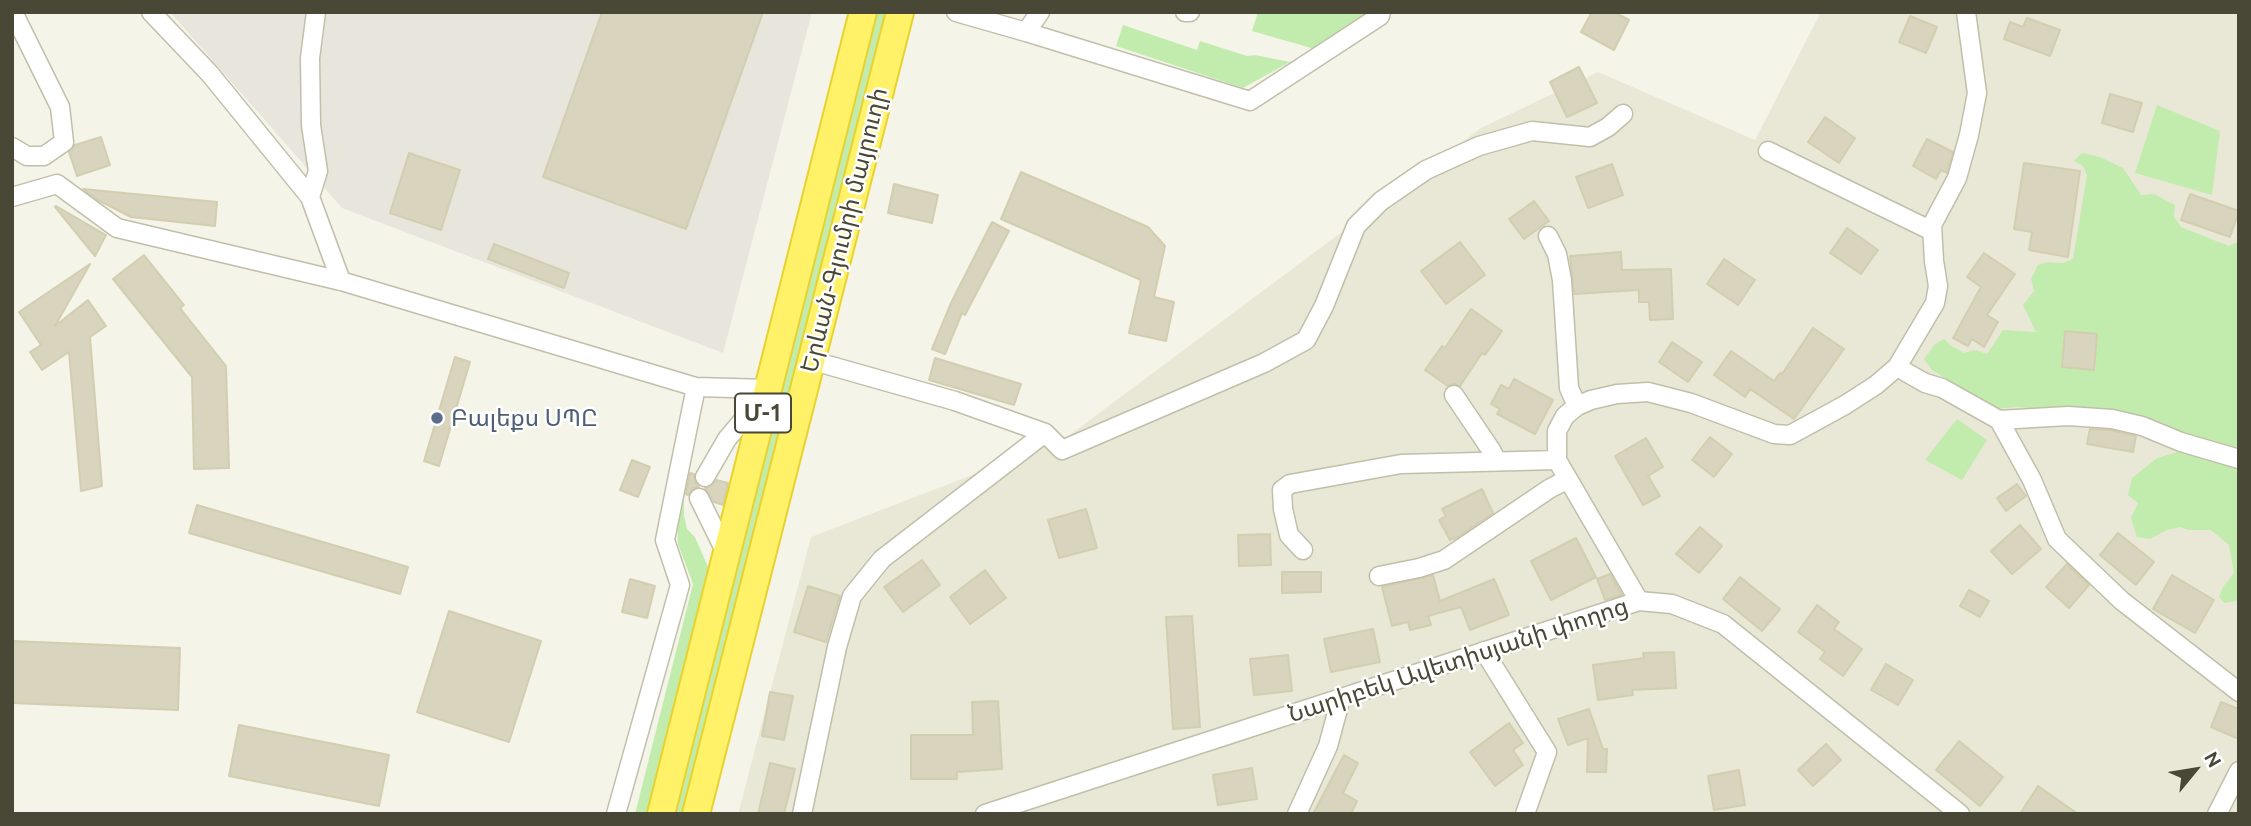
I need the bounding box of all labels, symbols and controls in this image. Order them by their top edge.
street label: Երևան-Գյումրի մայրուղի [795,85,893,375]
road number: Մ-1 [735,394,791,432]
place label: Բալեքս ՍՊԸ [451,404,598,432]
marker: Բալեքս ՍՊԸ [429,410,445,426]
street label: Նարիբեկ Ավետիսյանի փողոց [1284,591,1632,729]
north arrow [2160,735,2230,805]
text: N [2200,748,2226,771]

